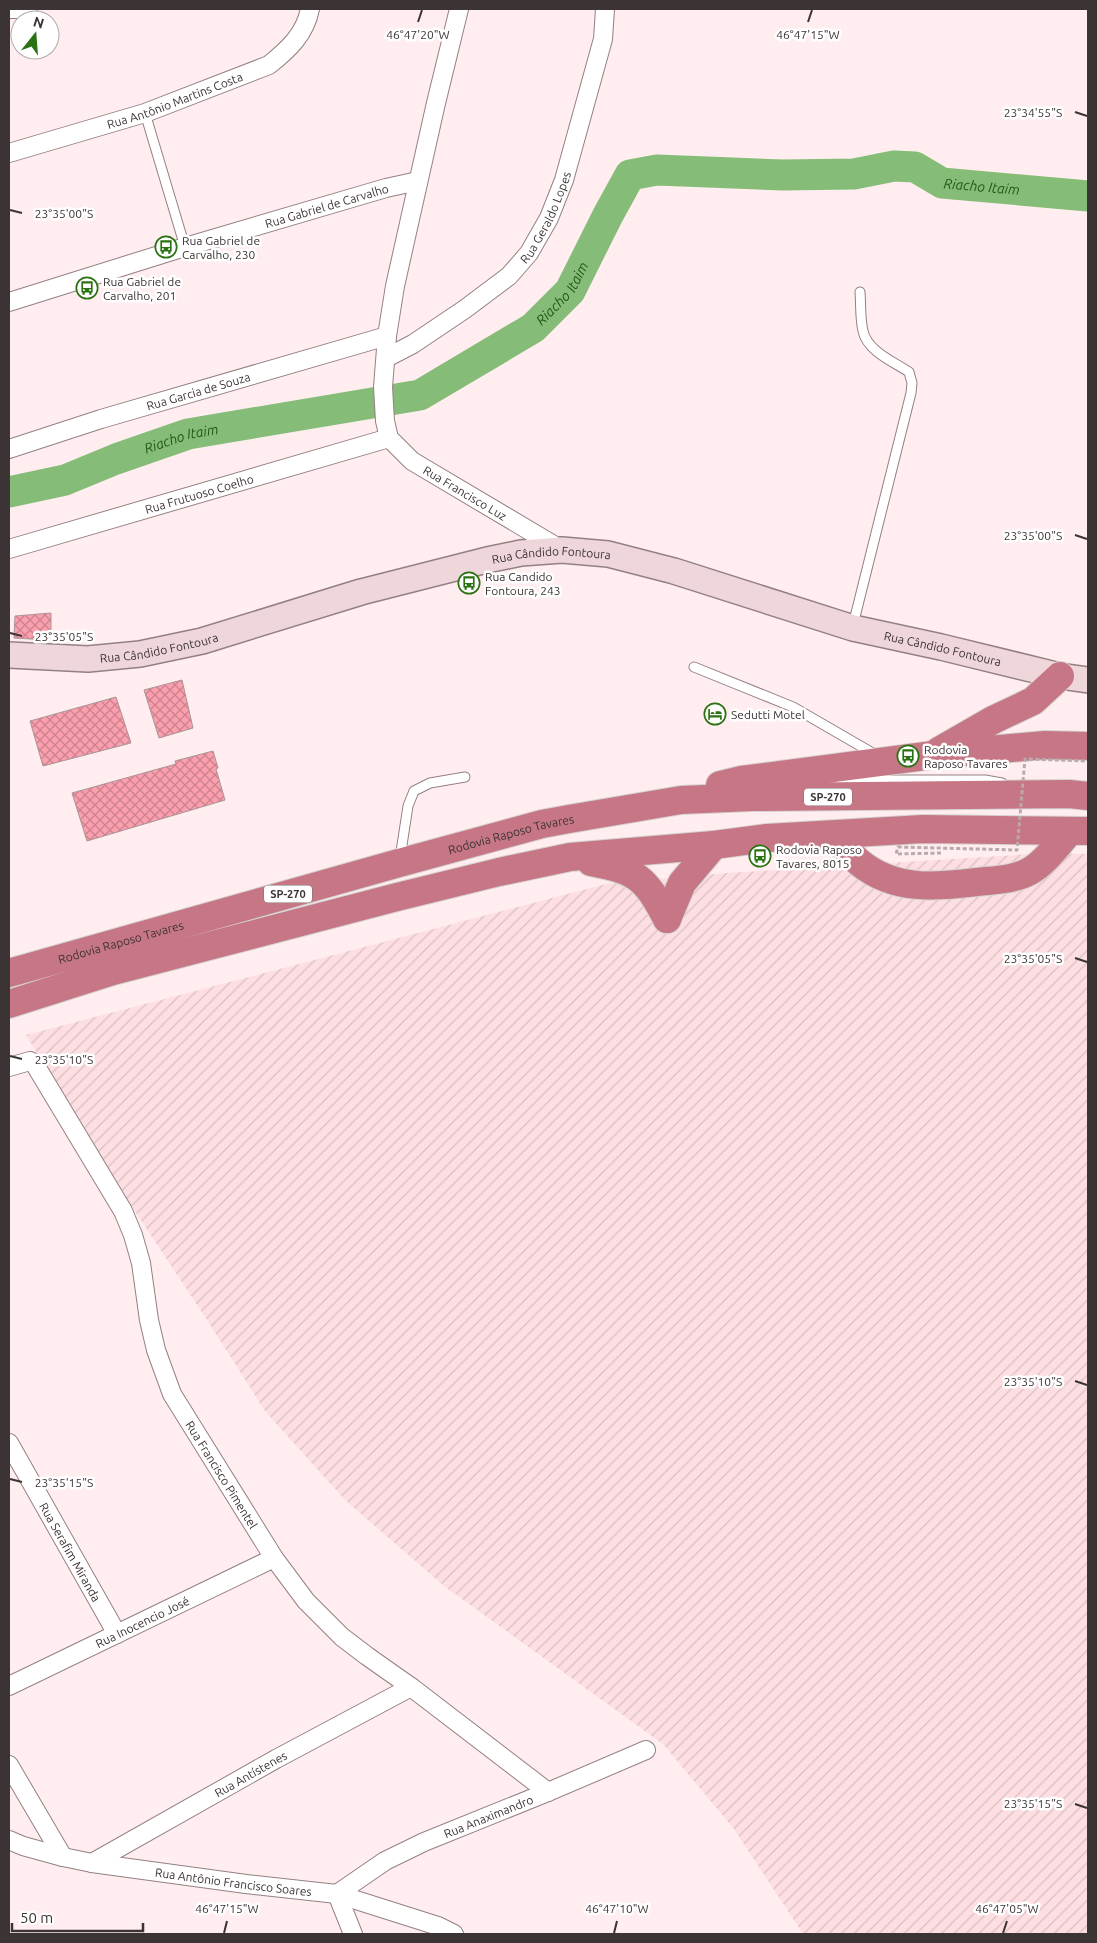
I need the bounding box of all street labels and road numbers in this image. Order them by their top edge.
street label: Rua Antônio Martins Costa [105,69,244,130]
street label: Rua Geraldo Lopes [517,170,573,265]
street label: Rua Gabriel de Carvalho [263,181,390,230]
street label: Rua Garcia de Souza [145,370,252,412]
street label: Rua Francisco Luz [421,463,510,523]
street label: Rua Frutuoso Coelho [143,471,255,515]
street label: Rua Cândido Fontoura [491,543,611,565]
street label: Rua Cândido Fontoura [883,628,1003,668]
street label: Rua Cândido Fontoura [99,630,219,664]
road number: SP-270 [804,789,852,806]
street label: Rodovia Raposo Tavares [446,812,575,856]
road number: SP-270 [264,886,312,902]
street label: Rodovia Raposo Tavares [56,918,185,965]
street label: Rua Francisco Pimentel [184,1418,260,1531]
street label: Rua Serafim Miranda [37,1500,104,1604]
street label: Rua Inocencio José [93,1594,191,1650]
street label: Rua Antístenes [212,1748,289,1799]
street label: Rua Anaximandro [442,1792,535,1840]
street label: Rua Antônio Francisco Soares [154,1865,312,1898]

